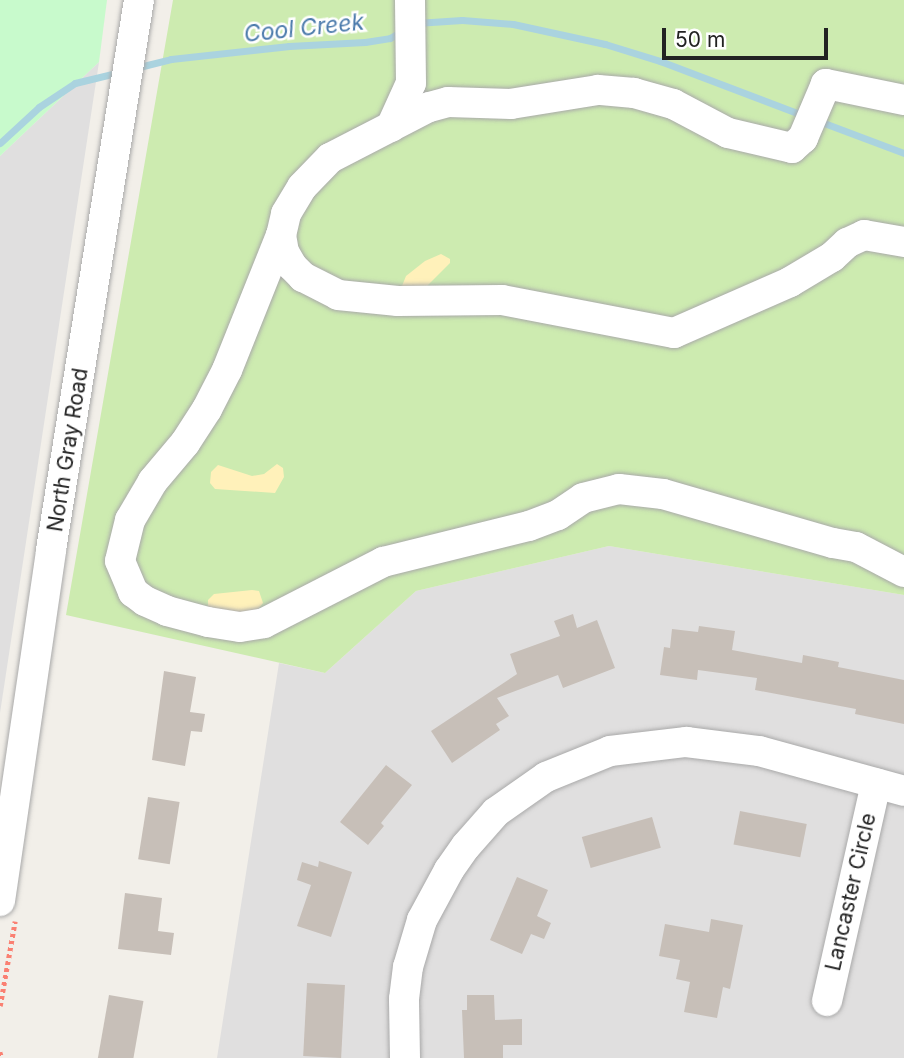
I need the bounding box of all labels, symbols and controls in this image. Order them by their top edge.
water label: Cool Creek [243,8,365,48]
scale bar [666,14,832,58]
text: 50 m [675,27,725,52]
street label: North Gray Road [43,366,93,534]
street label: Lancaster Circle [821,811,881,973]

